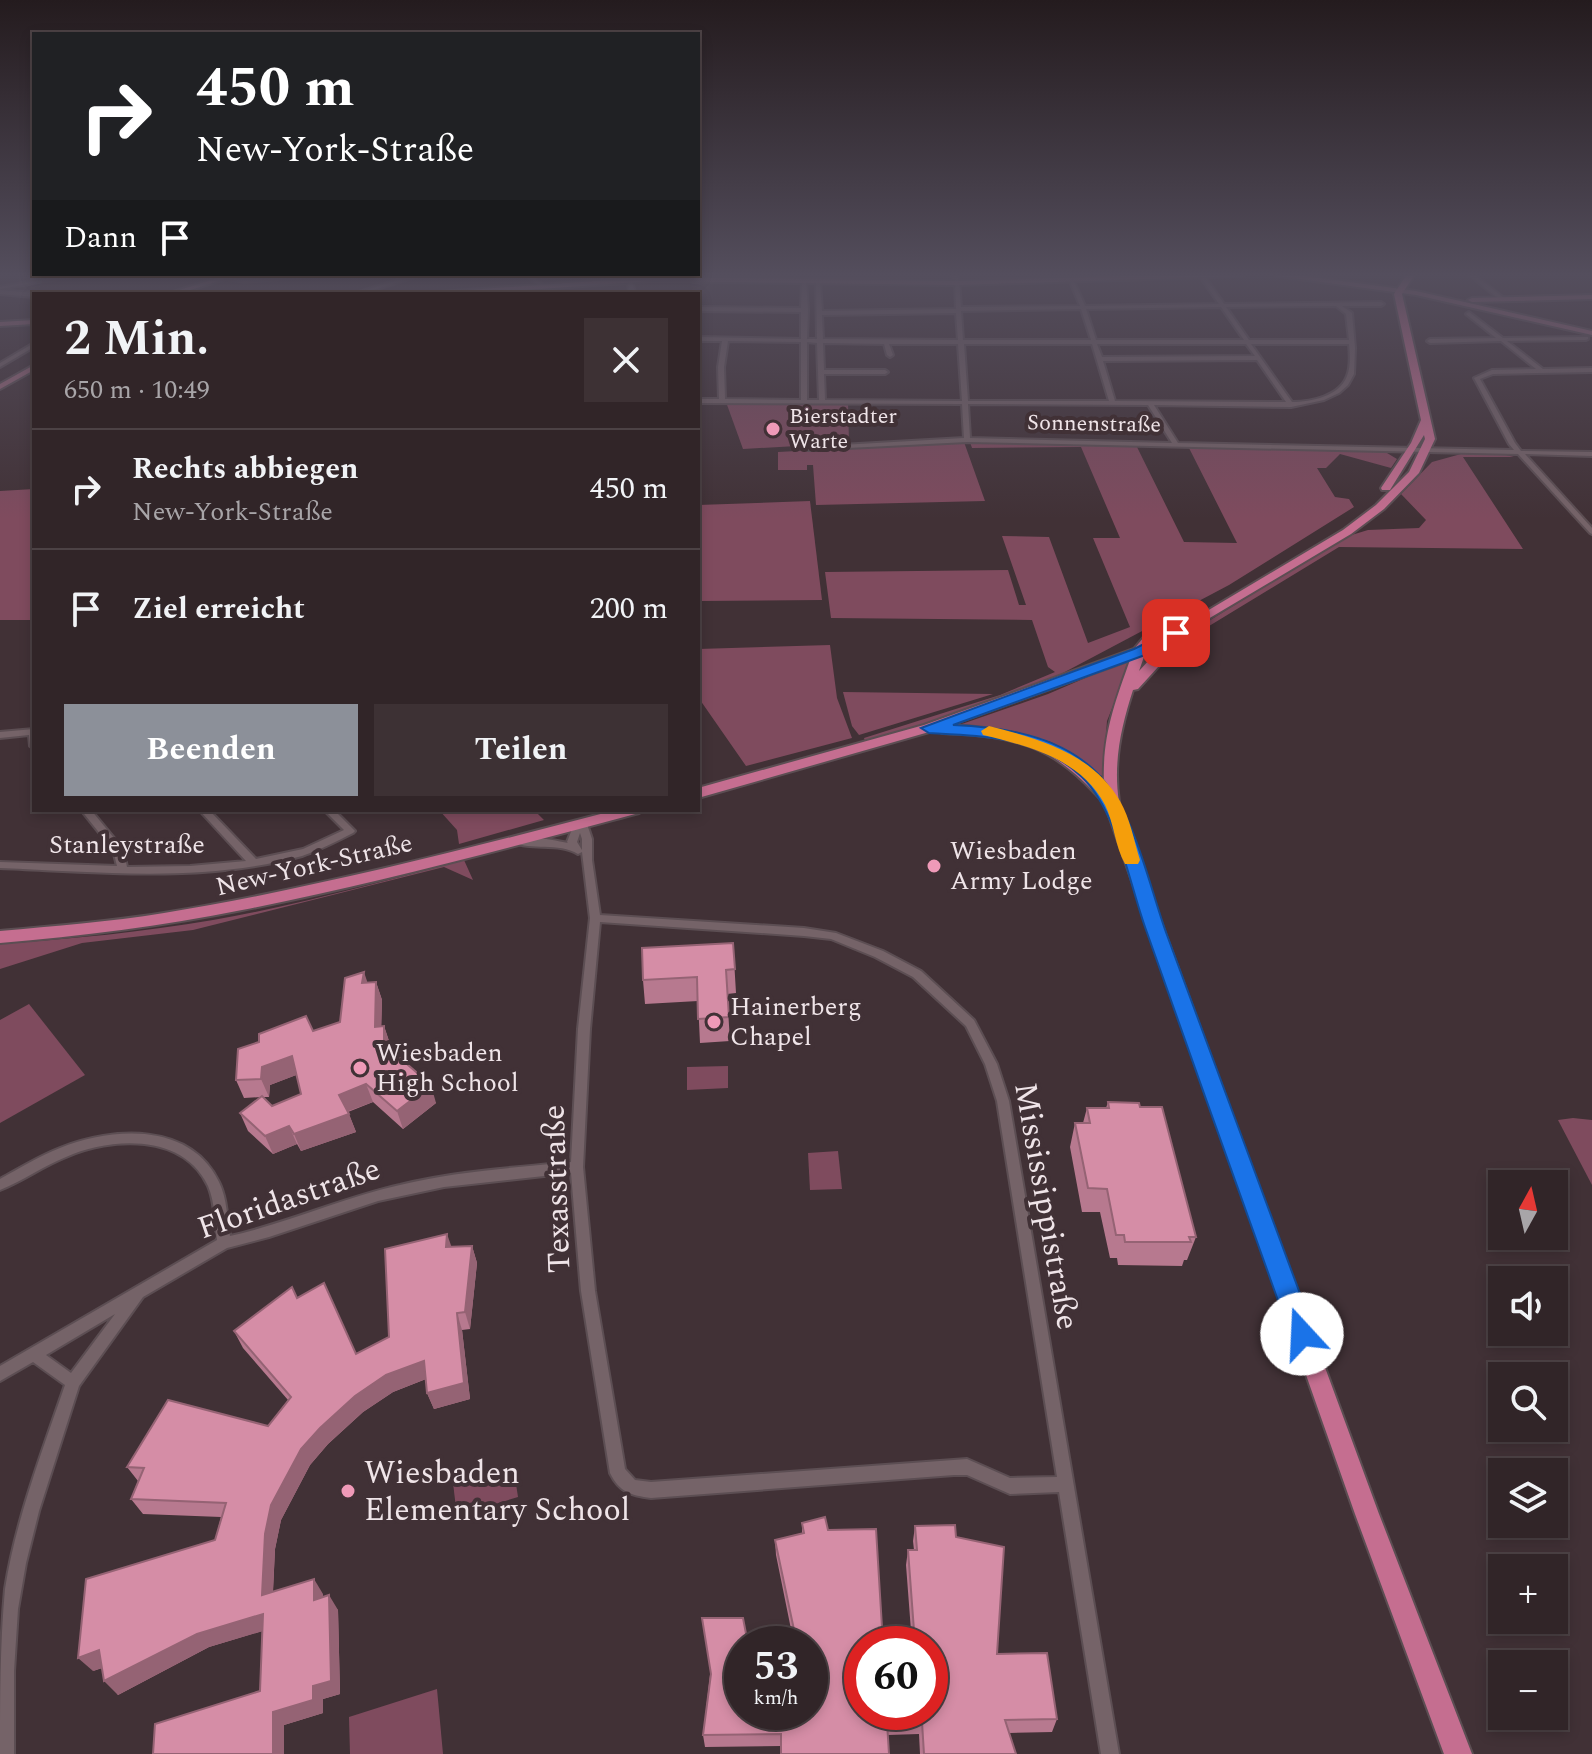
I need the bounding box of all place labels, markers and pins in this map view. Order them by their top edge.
place label: Bierstadter Warte [789,400,897,458]
marker: Bierstadter Warte [764,420,782,438]
pin [1142,599,1210,667]
place label: Wiesbaden Army Lodge [950,831,1093,901]
marker: Wiesbaden Army Lodge [925,857,943,875]
place label: Hainerberg Chapel [730,987,862,1057]
marker: Hainerberg Chapel [705,1013,723,1031]
place label: Wiesbaden High School [376,1033,519,1103]
marker: Wiesbaden High School [351,1059,369,1077]
place label: Wiesbaden Elementary School [364,1449,630,1535]
marker: Wiesbaden Elementary School [339,1482,357,1500]

